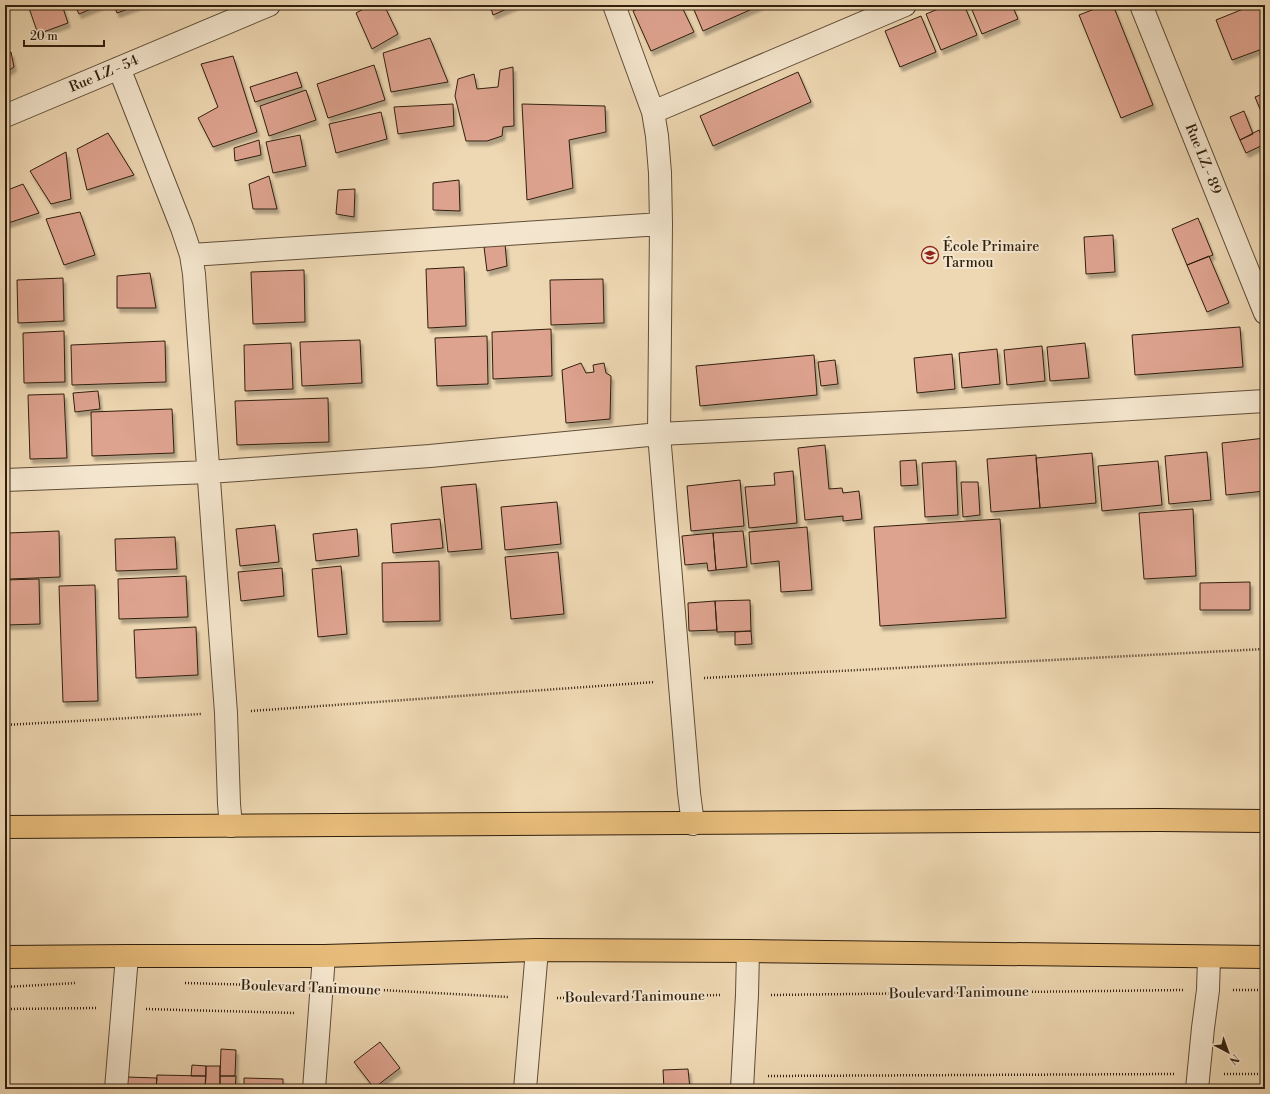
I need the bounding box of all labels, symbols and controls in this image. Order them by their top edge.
scale bar [24,22,104,48]
text: 20 m [30,29,58,44]
street label: Rue LZ - 54 [66,51,142,97]
street label: Rue LZ - 89 [1181,121,1225,197]
place label: École Primaire Tarmou [943,236,1039,272]
school or university icon: École Primaire Tarmou [920,245,940,265]
street label: Boulevard Tanimoune [240,977,381,999]
street label: Boulevard Tanimoune [888,983,1029,1003]
street label: Boulevard Tanimoune [564,987,705,1007]
north arrow [1208,1032,1248,1072]
text: N [1226,1051,1242,1067]

